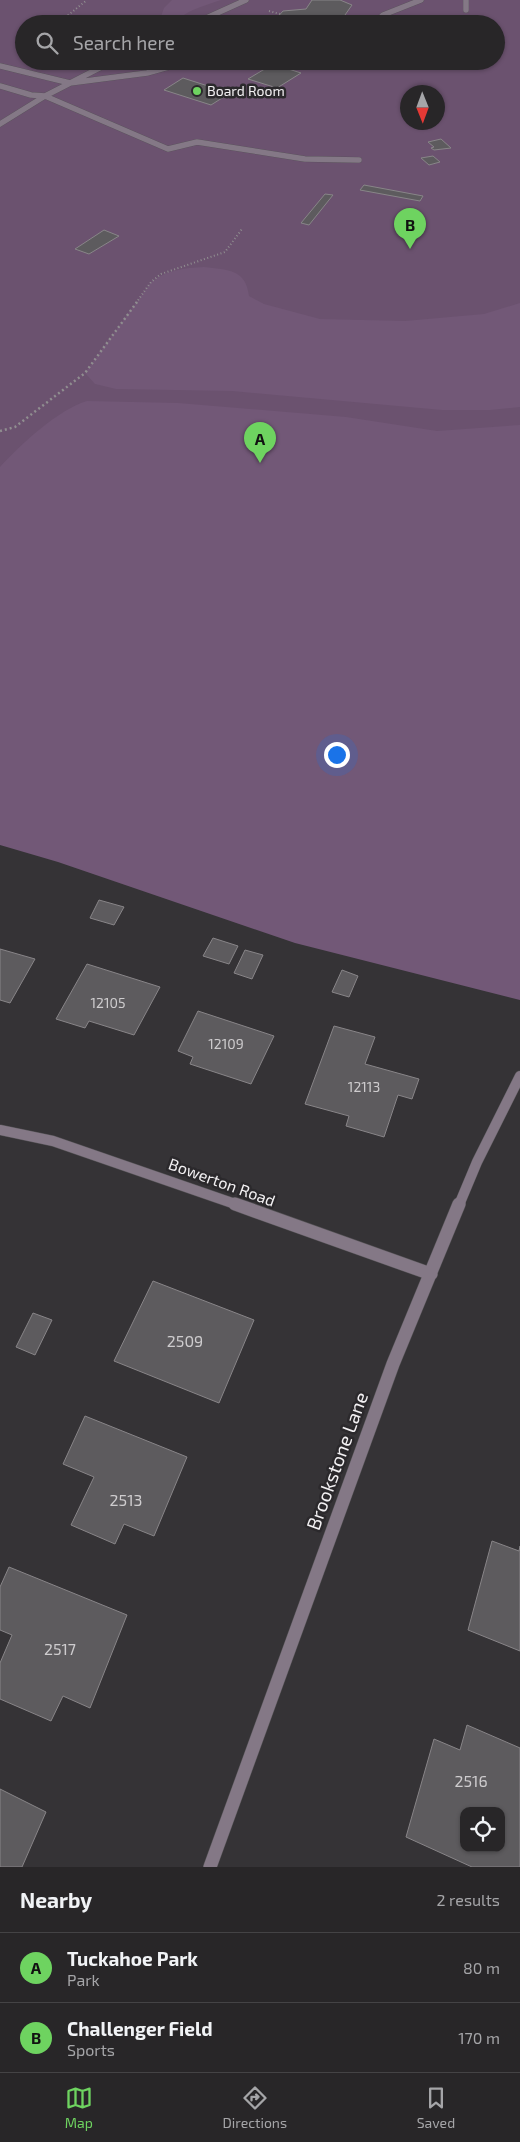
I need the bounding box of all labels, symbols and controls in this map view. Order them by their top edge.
search box [15,15,505,70]
icon: search [33,29,61,57]
text: Search here [73,31,175,54]
place label: Board Room [207,82,285,99]
marker: Board Room [191,85,203,97]
north arrow [400,85,445,130]
pin: B [394,208,426,249]
pin: A [244,422,276,463]
your location [324,742,350,768]
house number: 12105 [91,994,125,1011]
house number: 12109 [208,1035,244,1052]
house number: 12113 [348,1078,380,1095]
street label: Bowerton Road [166,1153,278,1210]
house number: 2509 [167,1331,203,1350]
street label: Brookstone Lane [301,1389,372,1533]
house number: 2513 [110,1490,142,1509]
house number: 2517 [44,1639,76,1658]
house number: 2516 [454,1771,488,1790]
map controls [460,1807,505,1852]
button: locate [460,1807,505,1852]
text: Nearby [20,1887,92,1912]
text: 2 results [437,1890,500,1909]
text: Tuckahoe Park [67,1947,198,1970]
text: A [31,1958,41,1977]
text: 80 m [463,1958,500,1977]
text: Park [67,1970,100,1989]
text: Challenger Field [67,2017,213,2040]
text: B [31,2028,41,2047]
text: 170 m [458,2028,500,2047]
text: Sports [67,2040,115,2059]
tab: Map [65,2084,93,2131]
tab: Directions [223,2084,287,2131]
tab: Saved [417,2084,455,2131]

